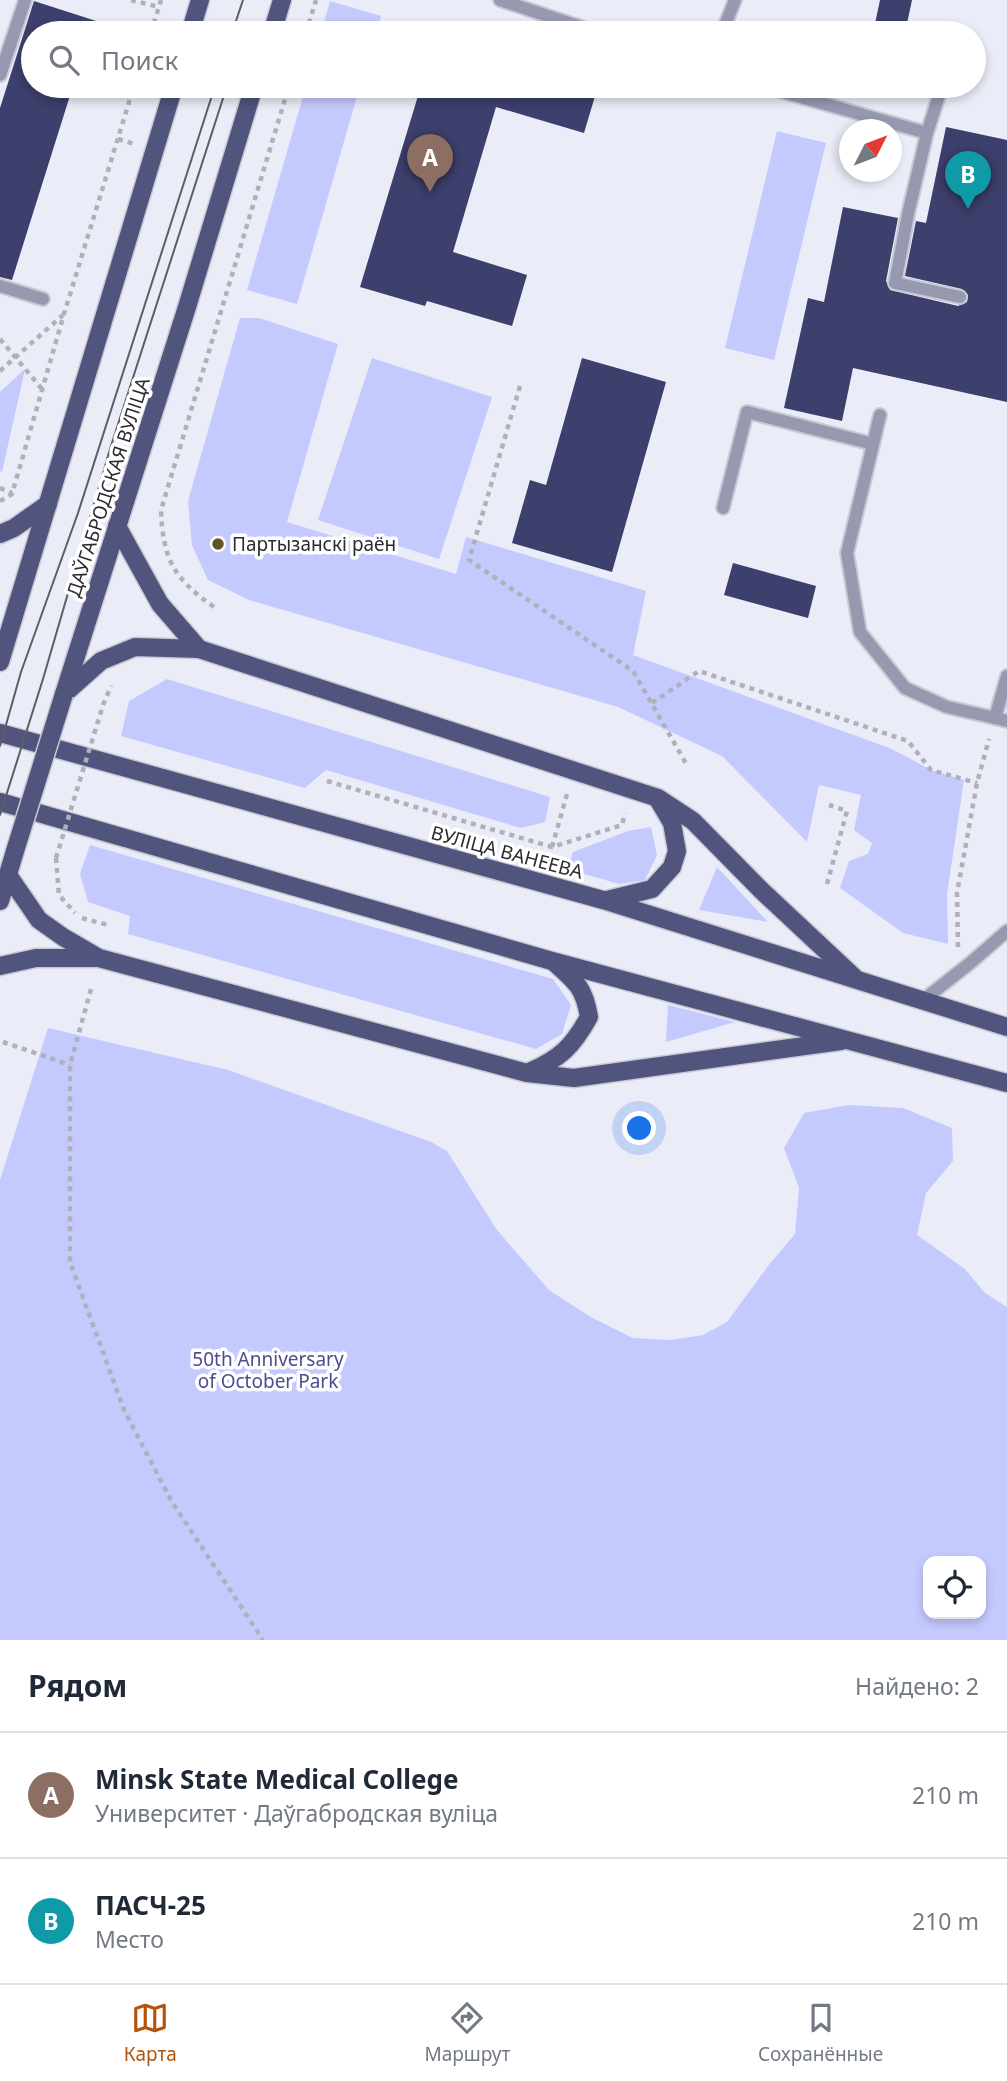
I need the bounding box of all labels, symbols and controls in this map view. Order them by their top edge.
search box [21,21,986,98]
icon: search [45,41,83,79]
text: Поиск [101,42,178,78]
north arrow [839,119,902,182]
pin: A [407,134,453,192]
pin: B [945,151,991,209]
street label: ДАЎГАБРОДСКАЯ ВУЛІЦА [60,373,156,600]
place label: Партызанскі раён [232,531,396,557]
marker: Партызанскі раён [210,536,226,552]
street label: ВУЛІЦА ВАНЕЕВА [428,819,587,885]
your location [622,1111,656,1145]
park label: 50th Anniversary of October Park [192,1346,344,1394]
map controls [923,1556,986,1619]
button: locate [923,1556,986,1619]
text: Рядом [28,1665,127,1706]
text: Найдено: 2 [855,1670,979,1702]
text: Minsk State Medical College [95,1761,459,1797]
text: A [43,1779,59,1811]
text: 210 m [912,1779,979,1811]
text: Университет · Даўгабродская вуліца [95,1797,498,1829]
text: ПАСЧ-25 [95,1887,206,1923]
text: B [43,1905,59,1937]
text: 210 m [912,1905,979,1937]
text: Место [95,1923,164,1955]
tab: Карта [124,1999,177,2067]
tab: Маршрут [424,1999,510,2067]
tab: Сохранённые [758,1999,883,2067]

